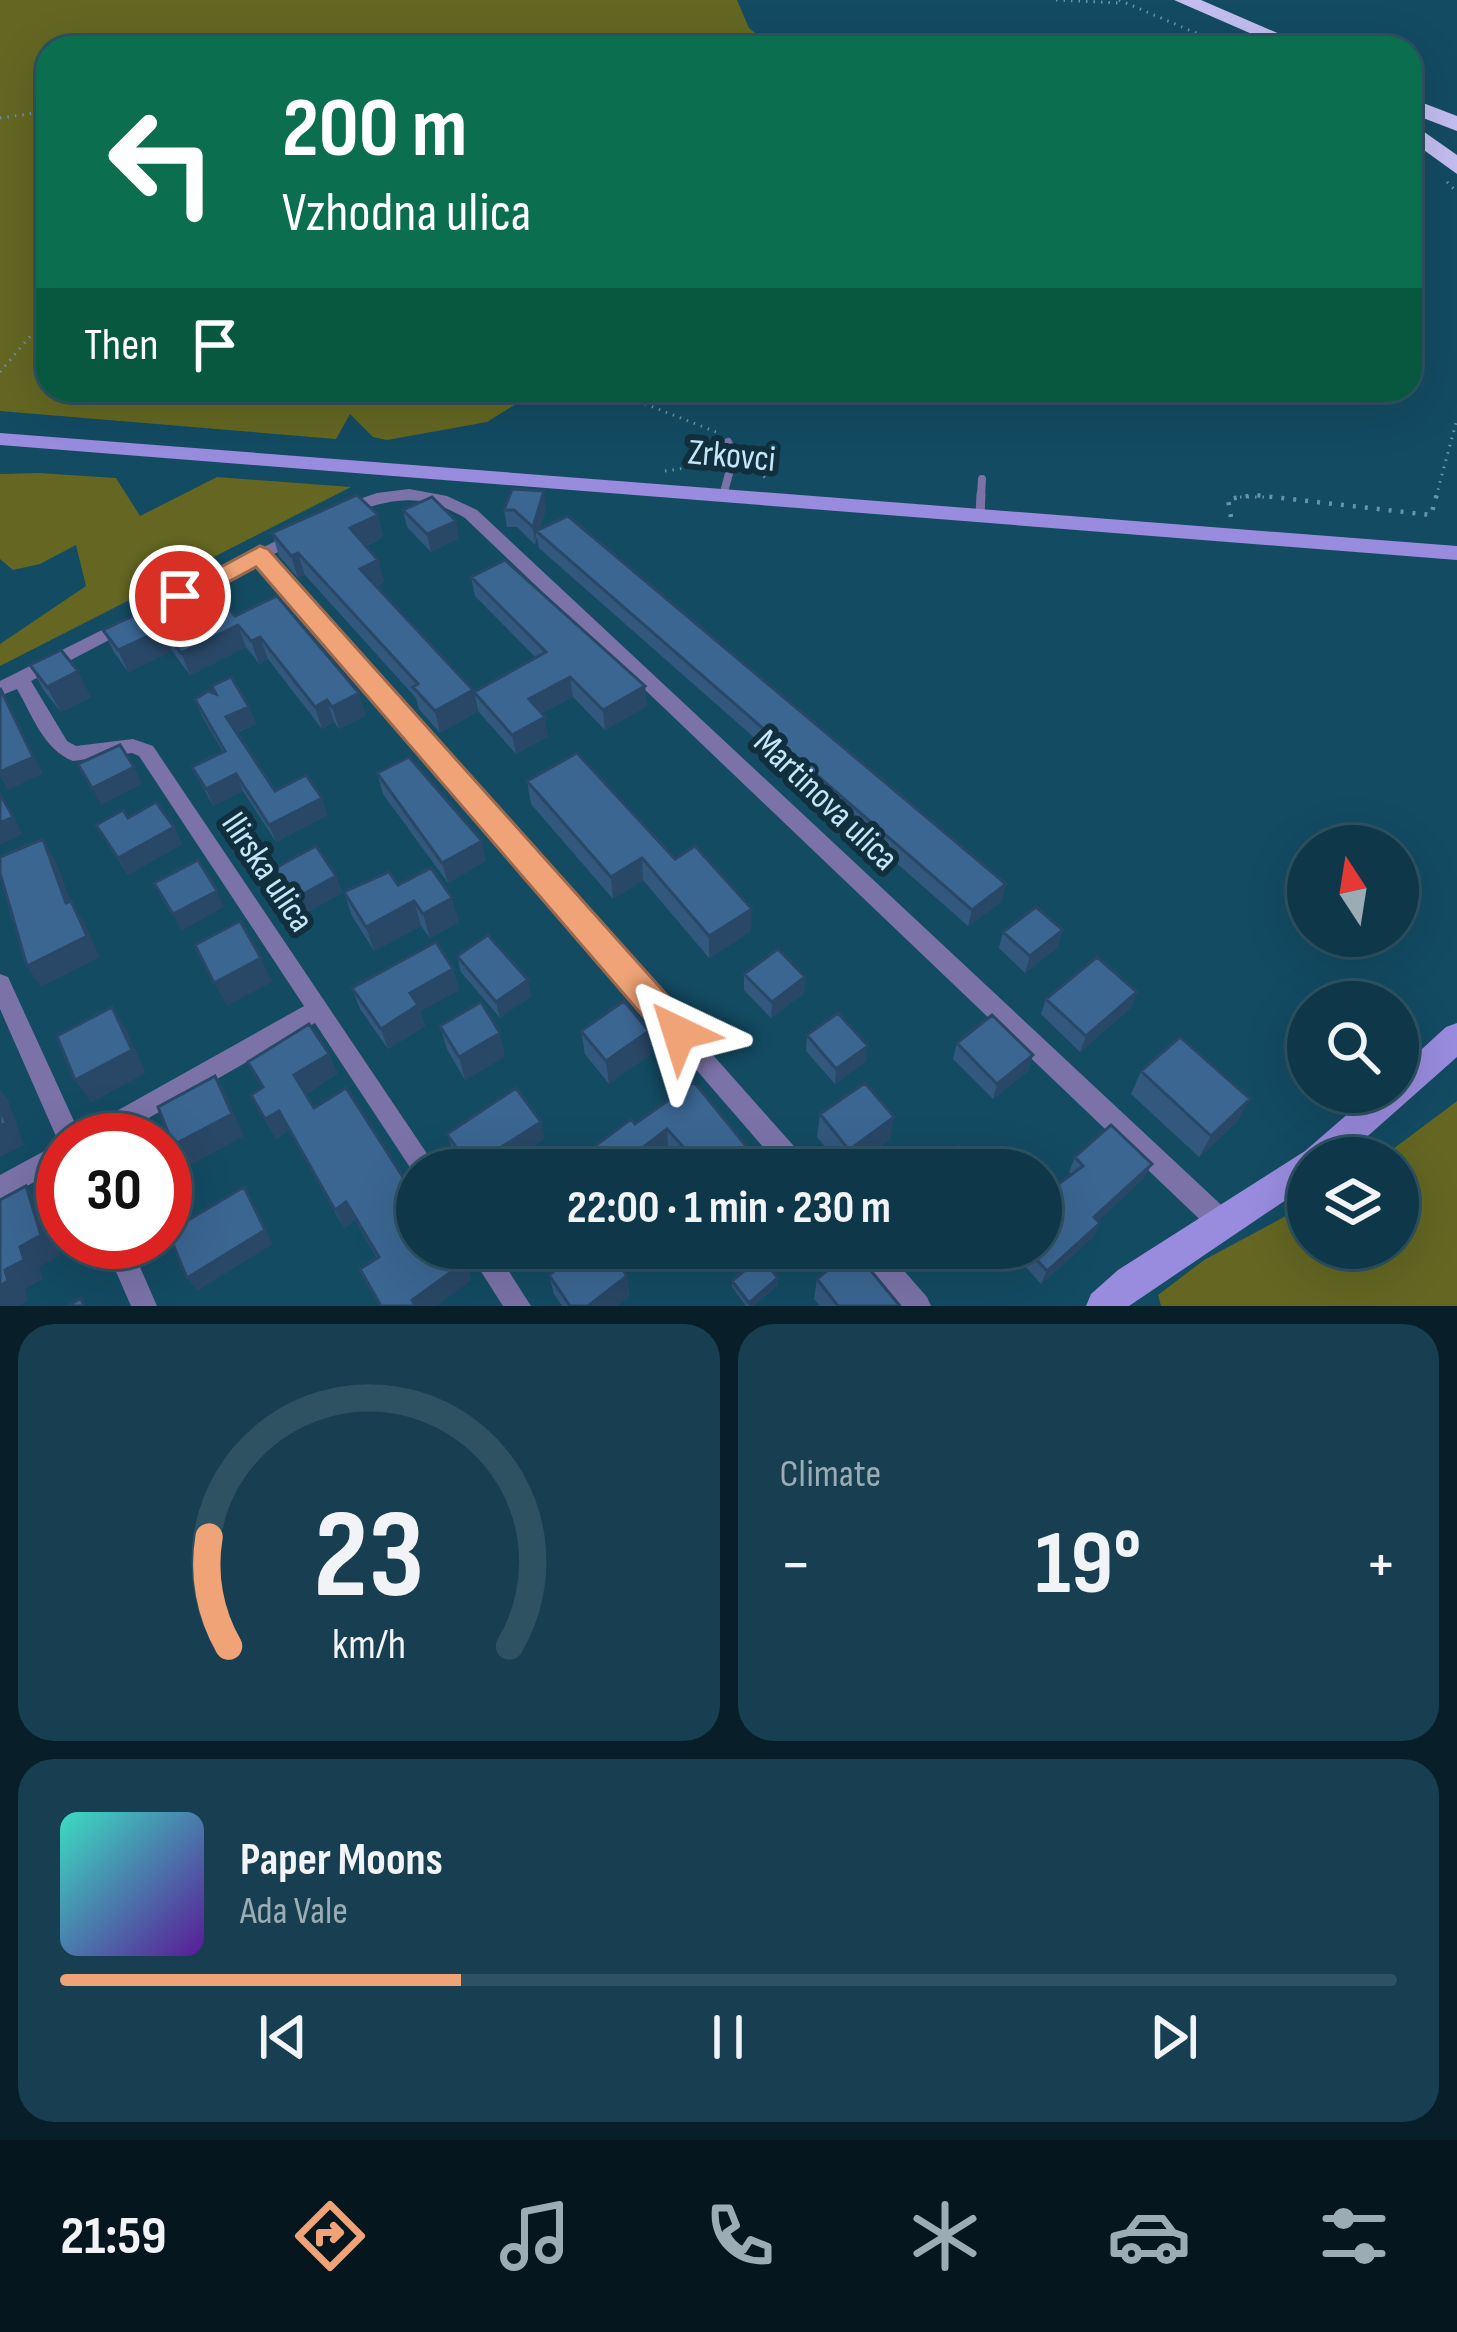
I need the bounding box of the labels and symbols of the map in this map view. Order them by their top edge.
street label: Zrkovci [686,431,777,482]
pin [129,545,231,647]
street label: Martinova ulica [744,722,906,880]
street label: Ilirska ulica [212,805,322,940]
north arrow [1287,825,1419,957]
position arrow [616,970,742,1096]
speed limit sign: 30 [36,1113,192,1269]

